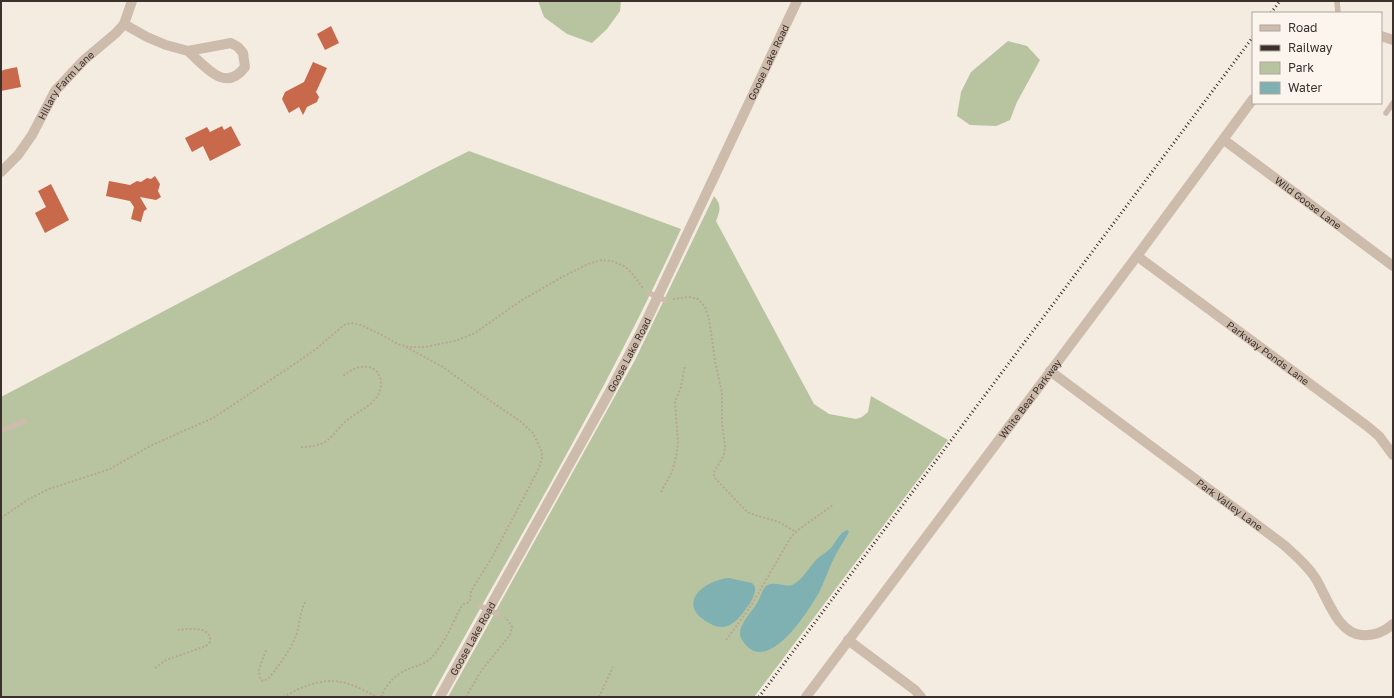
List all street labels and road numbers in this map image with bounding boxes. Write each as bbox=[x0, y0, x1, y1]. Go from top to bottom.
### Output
street label: Goose Lake Road bbox=[745, 22, 791, 102]
street label: Hillary Farm Lane bbox=[35, 48, 96, 122]
street label: Wild Goose Lane bbox=[1272, 174, 1344, 232]
street label: Goose Lake Road bbox=[605, 315, 653, 394]
street label: Parkway Ponds Lane bbox=[1225, 319, 1312, 387]
street label: White Bear Parkway bbox=[996, 356, 1064, 441]
street label: Park Valley Lane bbox=[1194, 476, 1265, 533]
street label: Goose Lake Road bbox=[447, 599, 498, 677]

